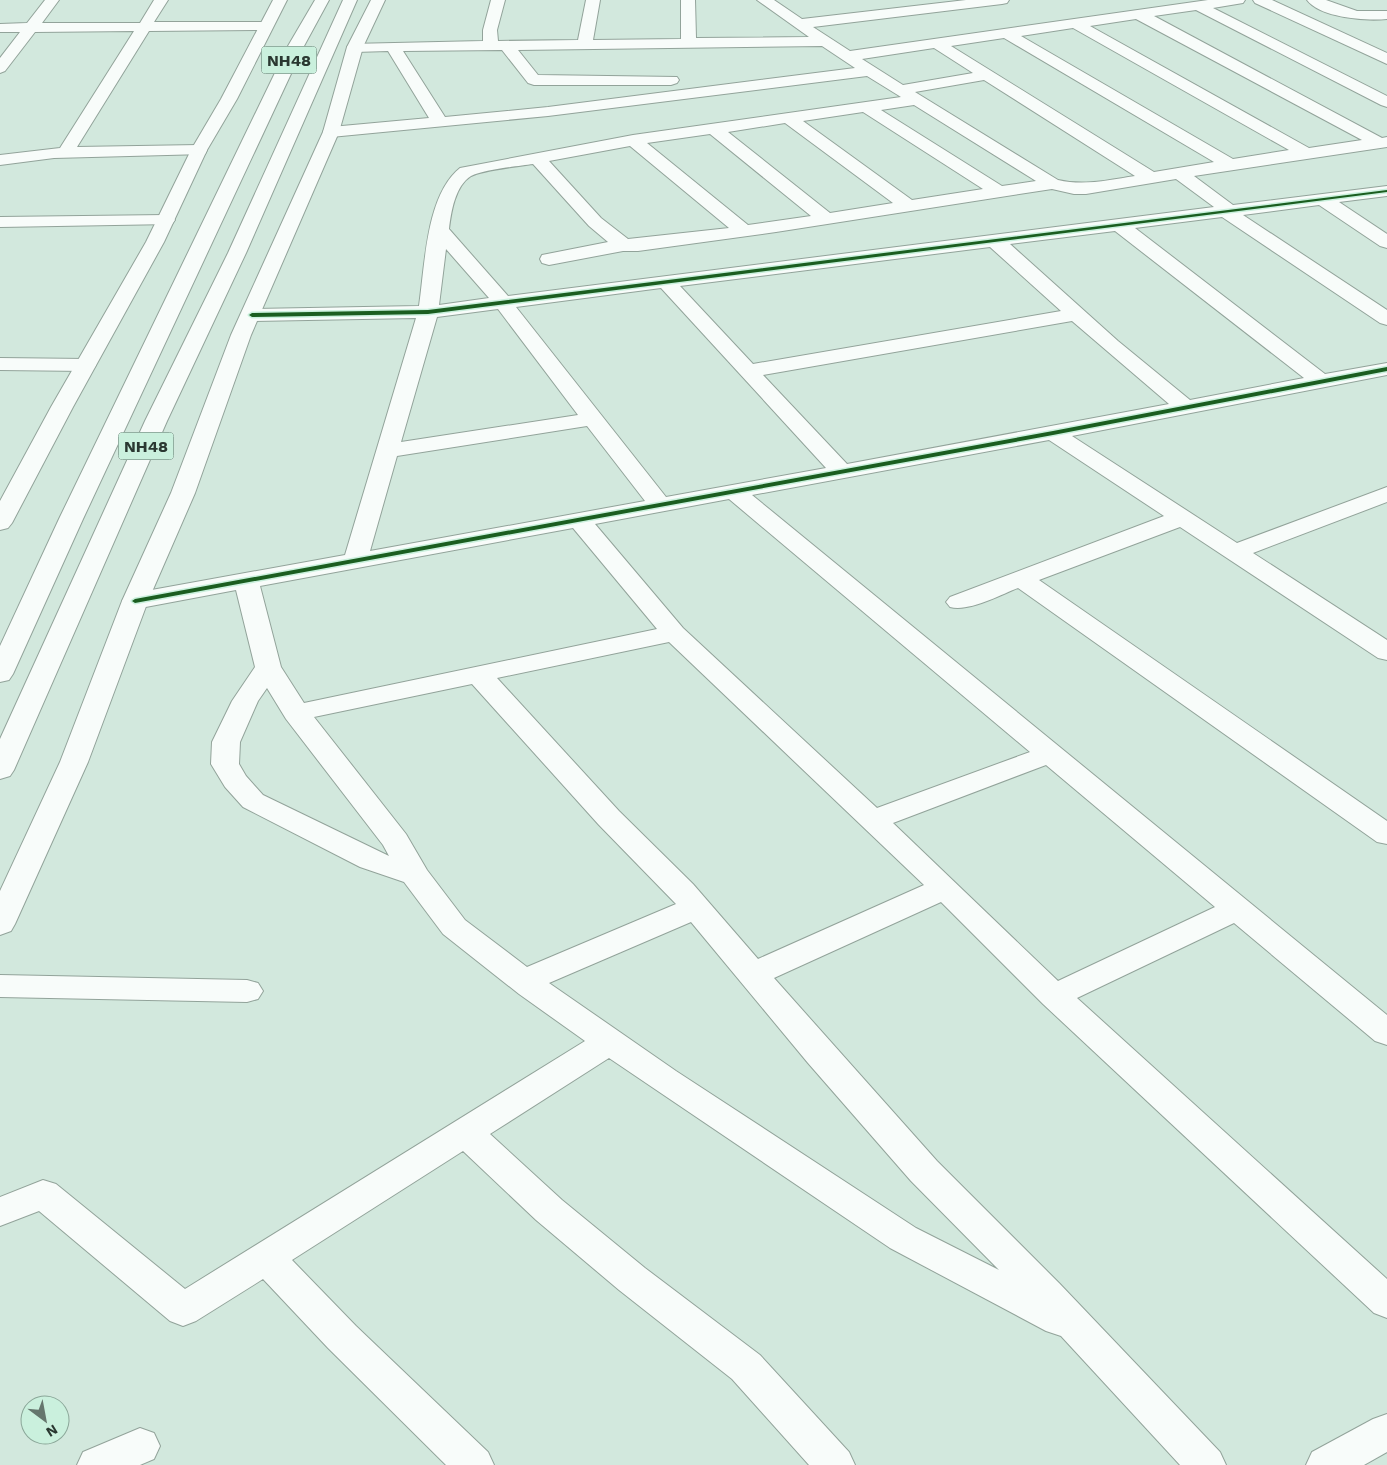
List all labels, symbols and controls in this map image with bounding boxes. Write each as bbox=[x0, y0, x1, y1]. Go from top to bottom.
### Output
road number: NH48 bbox=[262, 46, 316, 74]
road number: NH48 bbox=[118, 432, 174, 460]
north arrow bbox=[20, 1395, 70, 1445]
text: N bbox=[43, 1421, 61, 1441]

